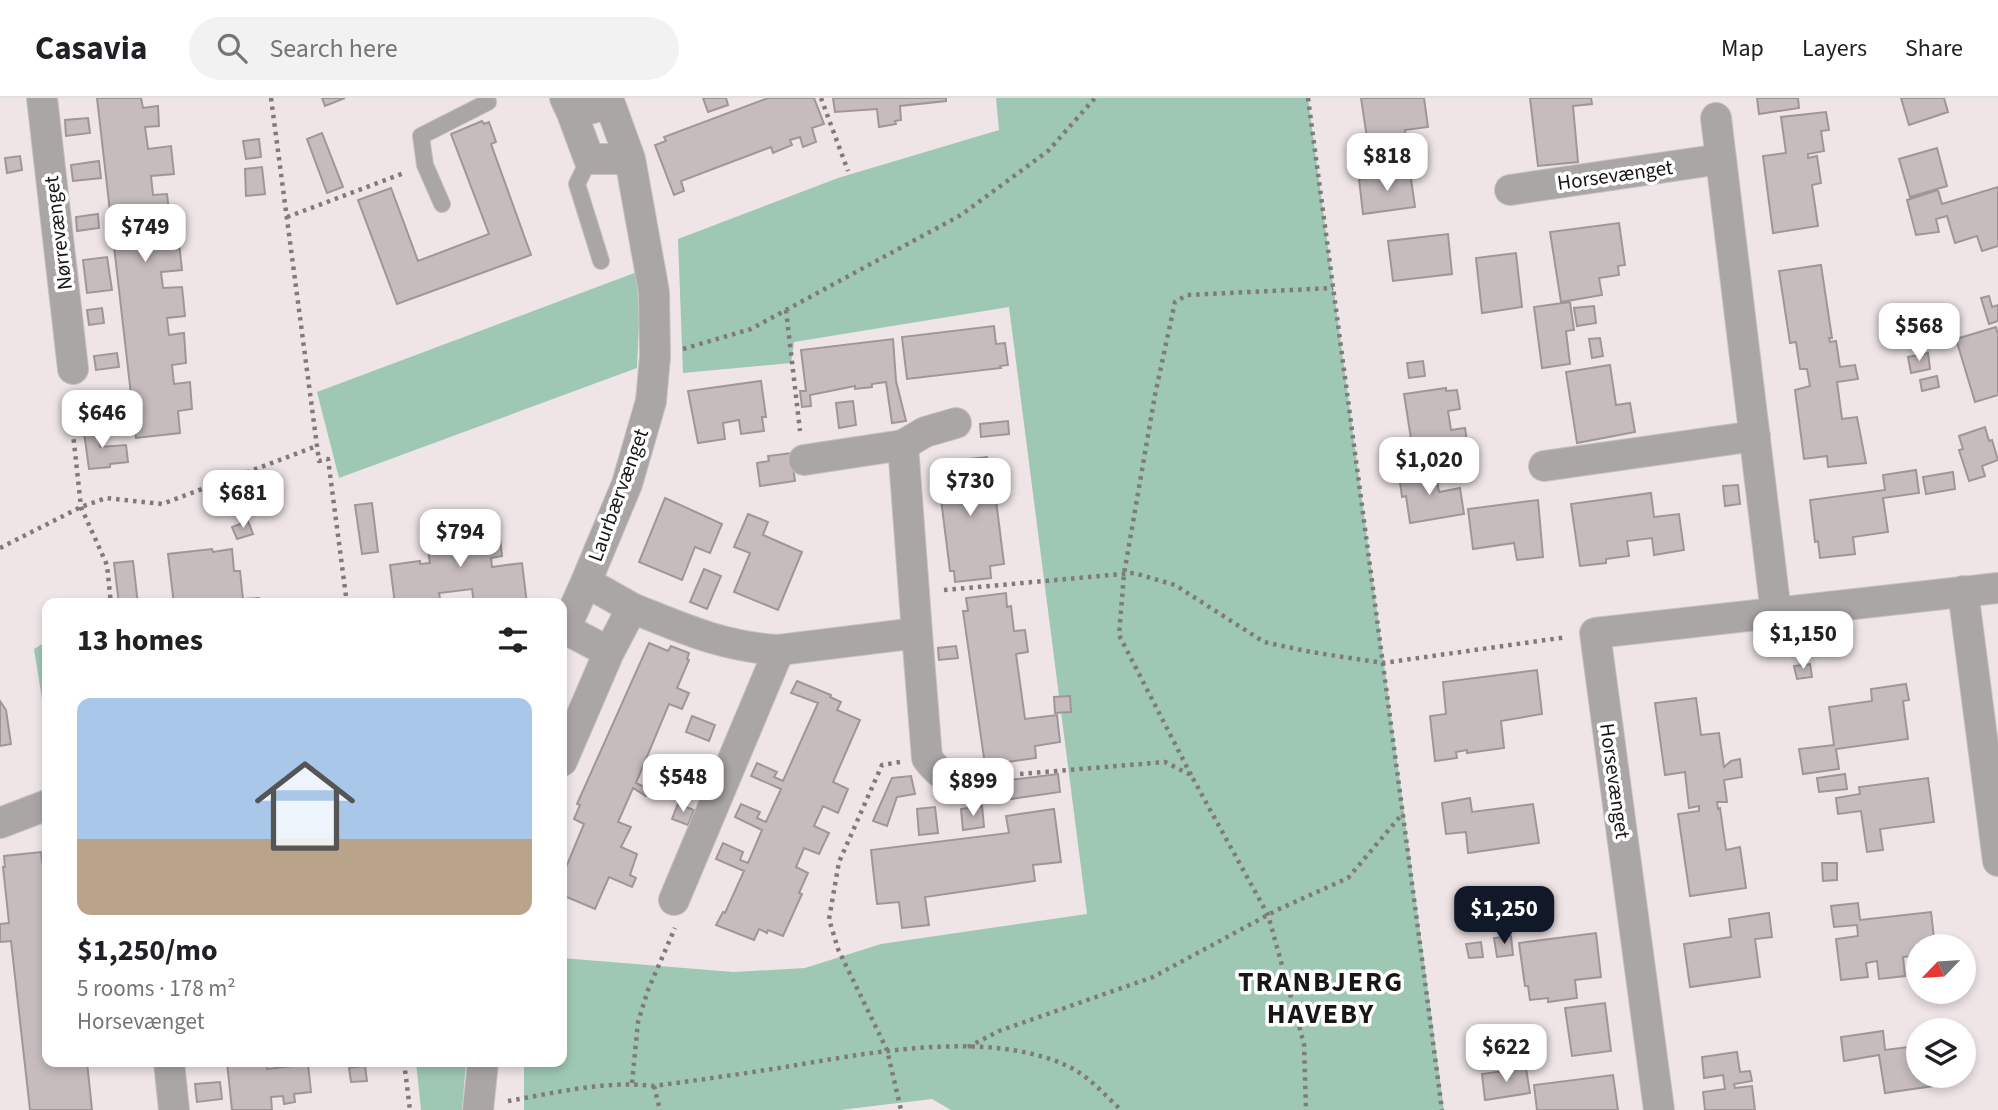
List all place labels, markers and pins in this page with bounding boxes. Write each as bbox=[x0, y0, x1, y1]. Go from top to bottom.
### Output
pin: $818 bbox=[1346, 134, 1428, 193]
pin: $749 bbox=[104, 204, 186, 264]
pin: $568 bbox=[1878, 303, 1960, 363]
pin: $646 bbox=[61, 390, 143, 450]
pin: $1,020 bbox=[1372, 438, 1486, 497]
pin: $730 bbox=[929, 458, 1011, 518]
pin: $681 bbox=[202, 470, 284, 530]
pin: $794 bbox=[419, 510, 501, 569]
pin: $1,150 bbox=[1746, 612, 1860, 671]
pin: $548 bbox=[642, 754, 724, 814]
pin: $899 bbox=[932, 758, 1014, 818]
pin: $1,250 bbox=[1447, 886, 1561, 946]
pin: $622 bbox=[1465, 1024, 1547, 1084]

